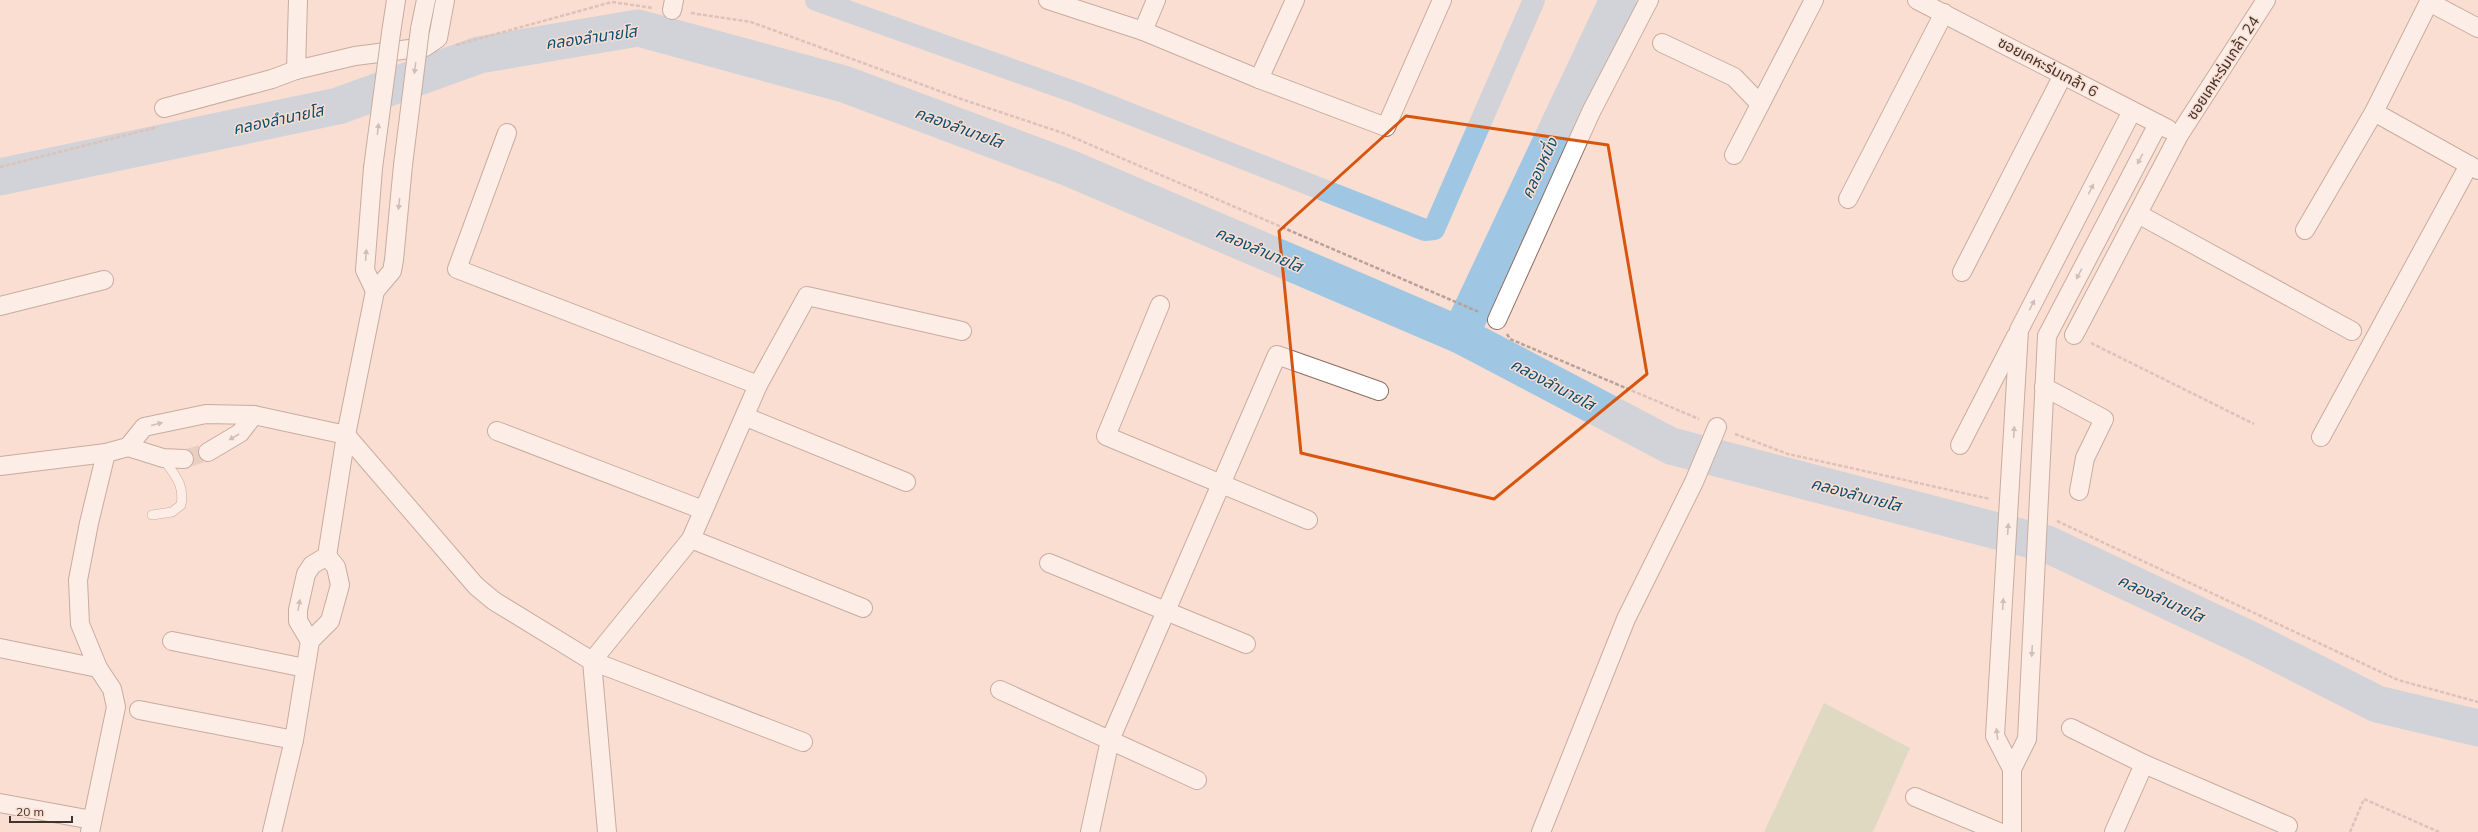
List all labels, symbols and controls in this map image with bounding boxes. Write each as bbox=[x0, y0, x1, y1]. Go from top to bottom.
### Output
street label: ซอยเคหะร่มเกล้า 24 bbox=[2182, 12, 2263, 123]
water label: คลองลำนายโส bbox=[544, 20, 640, 53]
street label: ซอยเคหะร่มเกล้า 6 bbox=[1995, 32, 2102, 101]
one-way arrow bbox=[412, 62, 419, 74]
water label: คลองลำนายโส bbox=[231, 99, 327, 138]
water label: คลองลำนายโส bbox=[912, 102, 1007, 153]
one-way arrow bbox=[375, 123, 381, 135]
water label: คลองหนึ่ง bbox=[1515, 133, 1562, 201]
one-way arrow bbox=[2136, 153, 2143, 165]
one-way arrow bbox=[2088, 184, 2095, 195]
one-way arrow bbox=[396, 198, 403, 210]
water label: คลองลำนายโส bbox=[1213, 222, 1307, 277]
one-way arrow bbox=[363, 248, 369, 261]
one-way arrow bbox=[2076, 268, 2083, 280]
one-way arrow bbox=[2029, 299, 2035, 311]
water label: คลองลำนายโส bbox=[1508, 354, 1600, 415]
one-way arrow bbox=[151, 420, 163, 426]
one-way arrow bbox=[2011, 425, 2017, 438]
one-way arrow bbox=[228, 433, 240, 440]
water label: คลองลำนายโส bbox=[1809, 472, 1905, 516]
one-way arrow bbox=[2005, 523, 2012, 535]
water label: คลองลำนายโส bbox=[2115, 569, 2209, 627]
one-way arrow bbox=[2000, 598, 2007, 610]
one-way arrow bbox=[297, 599, 303, 611]
one-way arrow bbox=[2029, 645, 2035, 658]
one-way arrow bbox=[1993, 728, 2000, 740]
scale bar bbox=[10, 798, 72, 824]
text: 20 m bbox=[16, 804, 44, 819]

